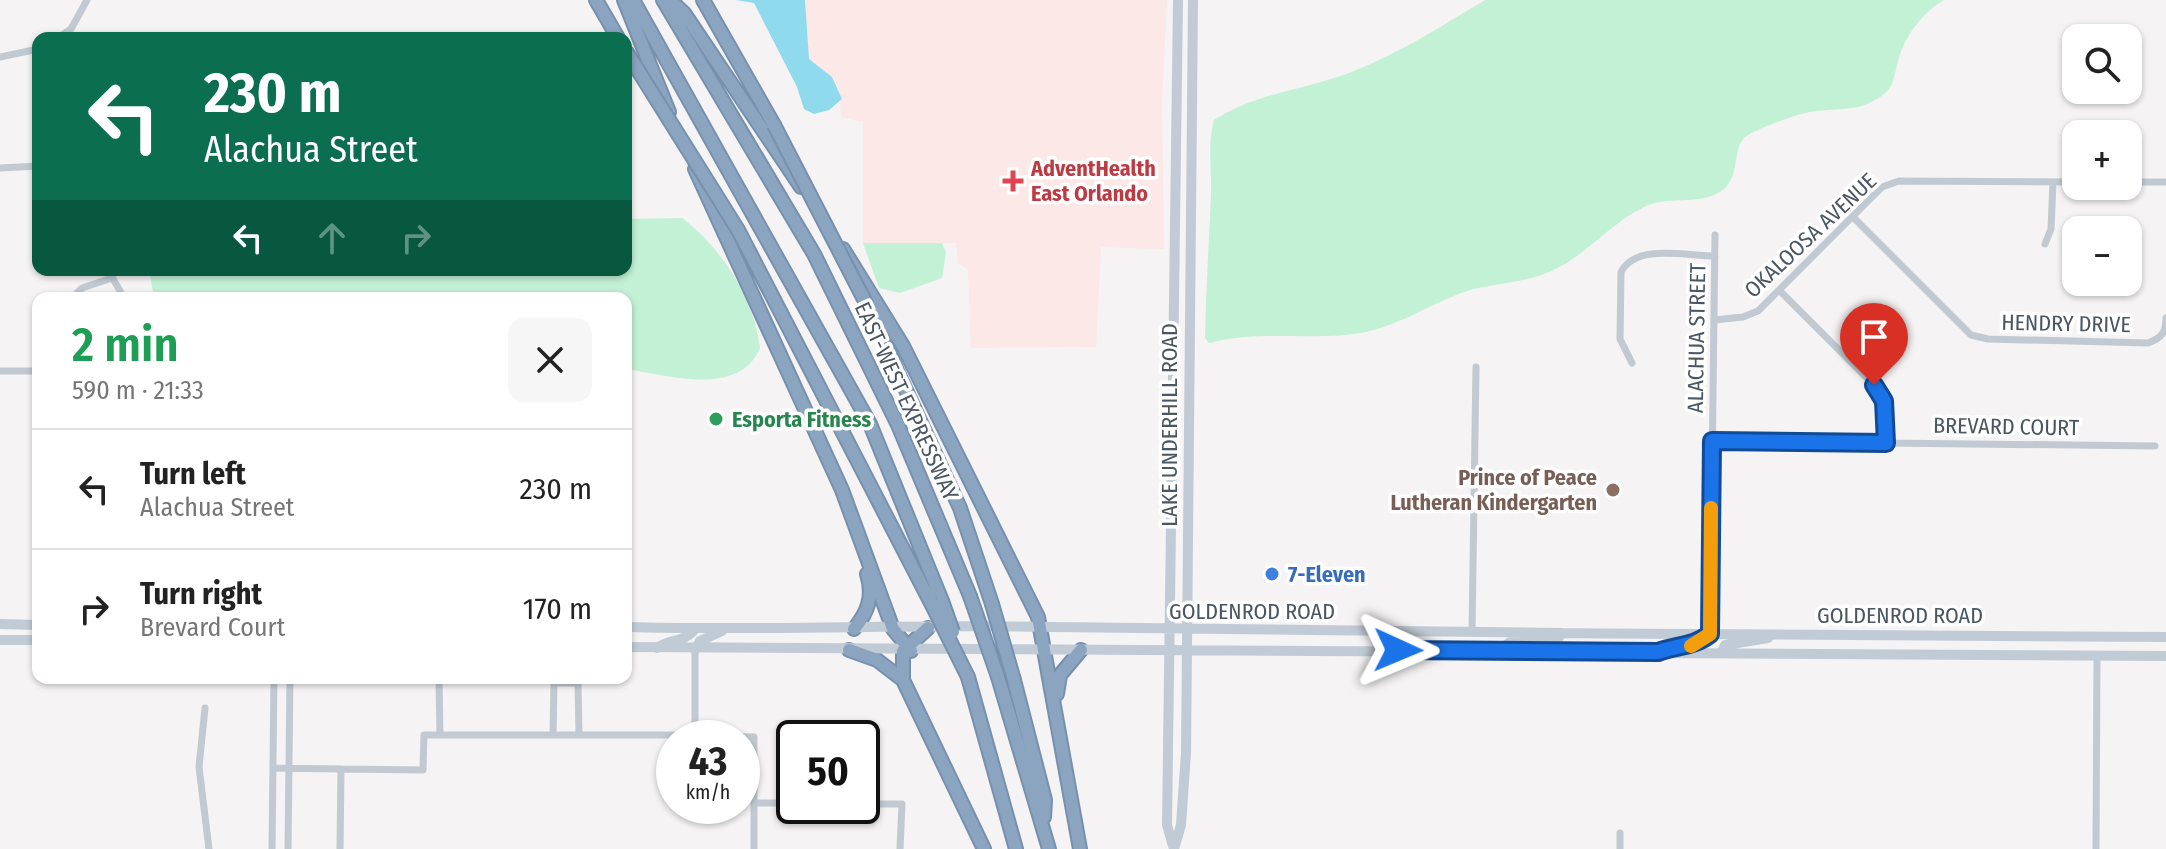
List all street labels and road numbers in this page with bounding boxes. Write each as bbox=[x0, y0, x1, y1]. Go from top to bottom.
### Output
street label: OKALOOSA AVENUE bbox=[1739, 167, 1882, 303]
street label: ALACHUA STREET bbox=[1682, 262, 1711, 413]
street label: EAST-WEST EXPRESSWAY bbox=[849, 298, 964, 505]
street label: HENDRY DRIVE bbox=[2001, 309, 2131, 338]
street label: LAKE UNDERHILL ROAD bbox=[1156, 323, 1183, 527]
street label: BREVARD COURT bbox=[1933, 412, 2080, 441]
street label: GOLDENROD ROAD bbox=[1169, 598, 1335, 625]
street label: GOLDENROD ROAD bbox=[1817, 602, 1983, 629]

